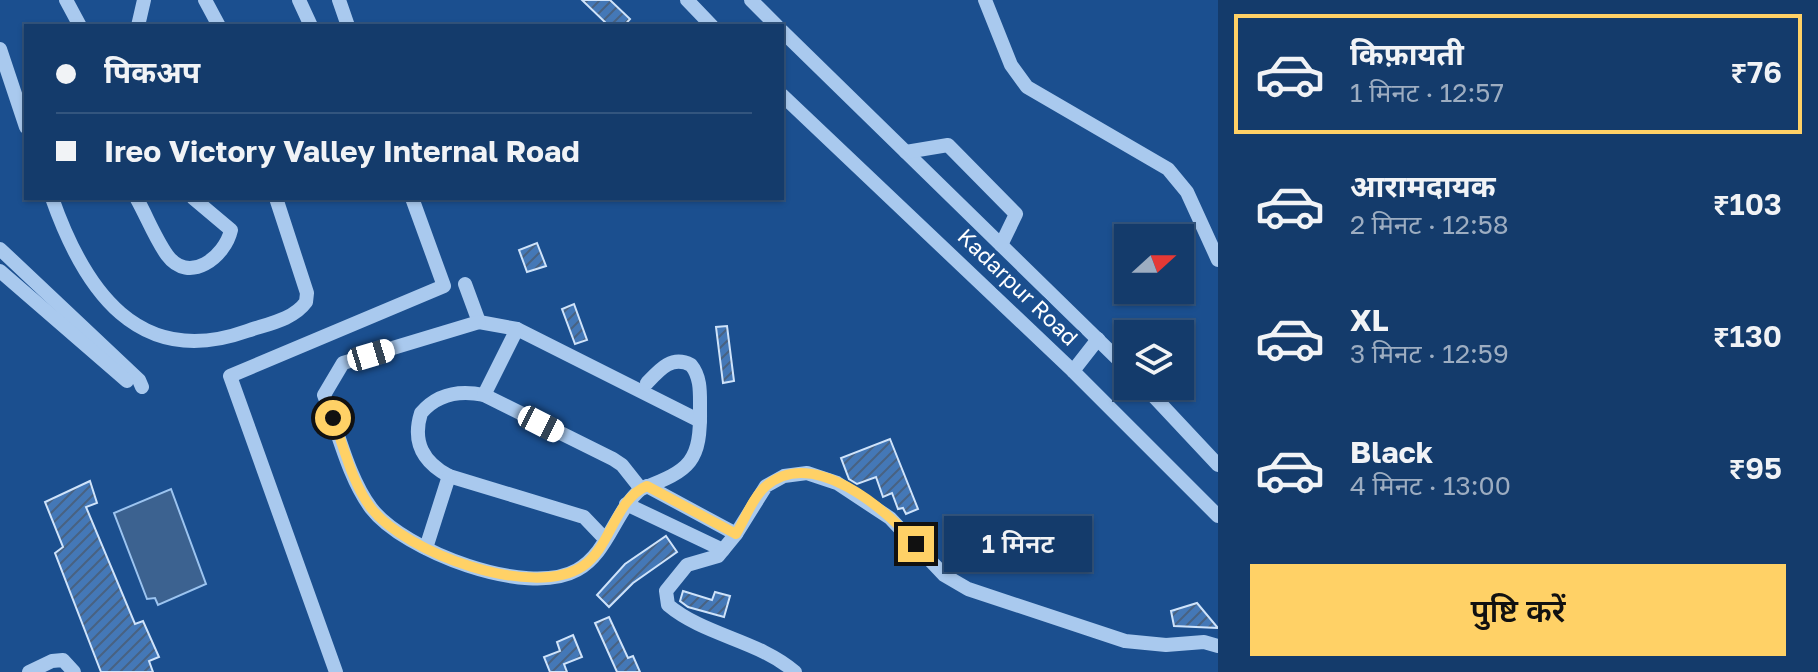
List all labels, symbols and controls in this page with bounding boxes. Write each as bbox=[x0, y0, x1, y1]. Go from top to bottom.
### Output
text: किफ़ायती bbox=[1350, 36, 1464, 72]
icon: car bbox=[1254, 38, 1326, 110]
text: पिकअप bbox=[104, 54, 200, 90]
text: ₹76 bbox=[1730, 54, 1782, 90]
text: 1 मिनट · 12:57 bbox=[1350, 77, 1504, 108]
text: Ireo Victory Valley Internal Road bbox=[104, 133, 580, 169]
text: आरामदायक bbox=[1350, 168, 1496, 204]
icon: car bbox=[1254, 170, 1326, 242]
text: ₹103 bbox=[1713, 186, 1782, 222]
text: 2 मिनट · 12:58 bbox=[1350, 209, 1509, 240]
street label: Kadarpur Road bbox=[953, 222, 1084, 351]
north arrow bbox=[1114, 224, 1194, 304]
map controls bbox=[1114, 224, 1194, 400]
icon: car bbox=[1254, 302, 1326, 374]
text: XL bbox=[1350, 302, 1389, 338]
text: ₹130 bbox=[1713, 318, 1782, 354]
button: layers bbox=[1114, 320, 1194, 400]
car bbox=[345, 337, 397, 373]
text: 3 मिनट · 12:59 bbox=[1350, 338, 1509, 369]
route start bbox=[315, 400, 351, 436]
car bbox=[514, 402, 568, 446]
icon: car bbox=[1254, 434, 1326, 506]
text: Black bbox=[1350, 434, 1433, 470]
text: ₹95 bbox=[1728, 450, 1782, 486]
text: 4 मिनट · 13:00 bbox=[1350, 470, 1511, 501]
callout: 1 मिनट bbox=[944, 516, 1092, 572]
route end bbox=[898, 526, 934, 562]
text: 1 मिनट bbox=[982, 528, 1054, 559]
button: पुष्टि करें bbox=[1250, 564, 1786, 656]

